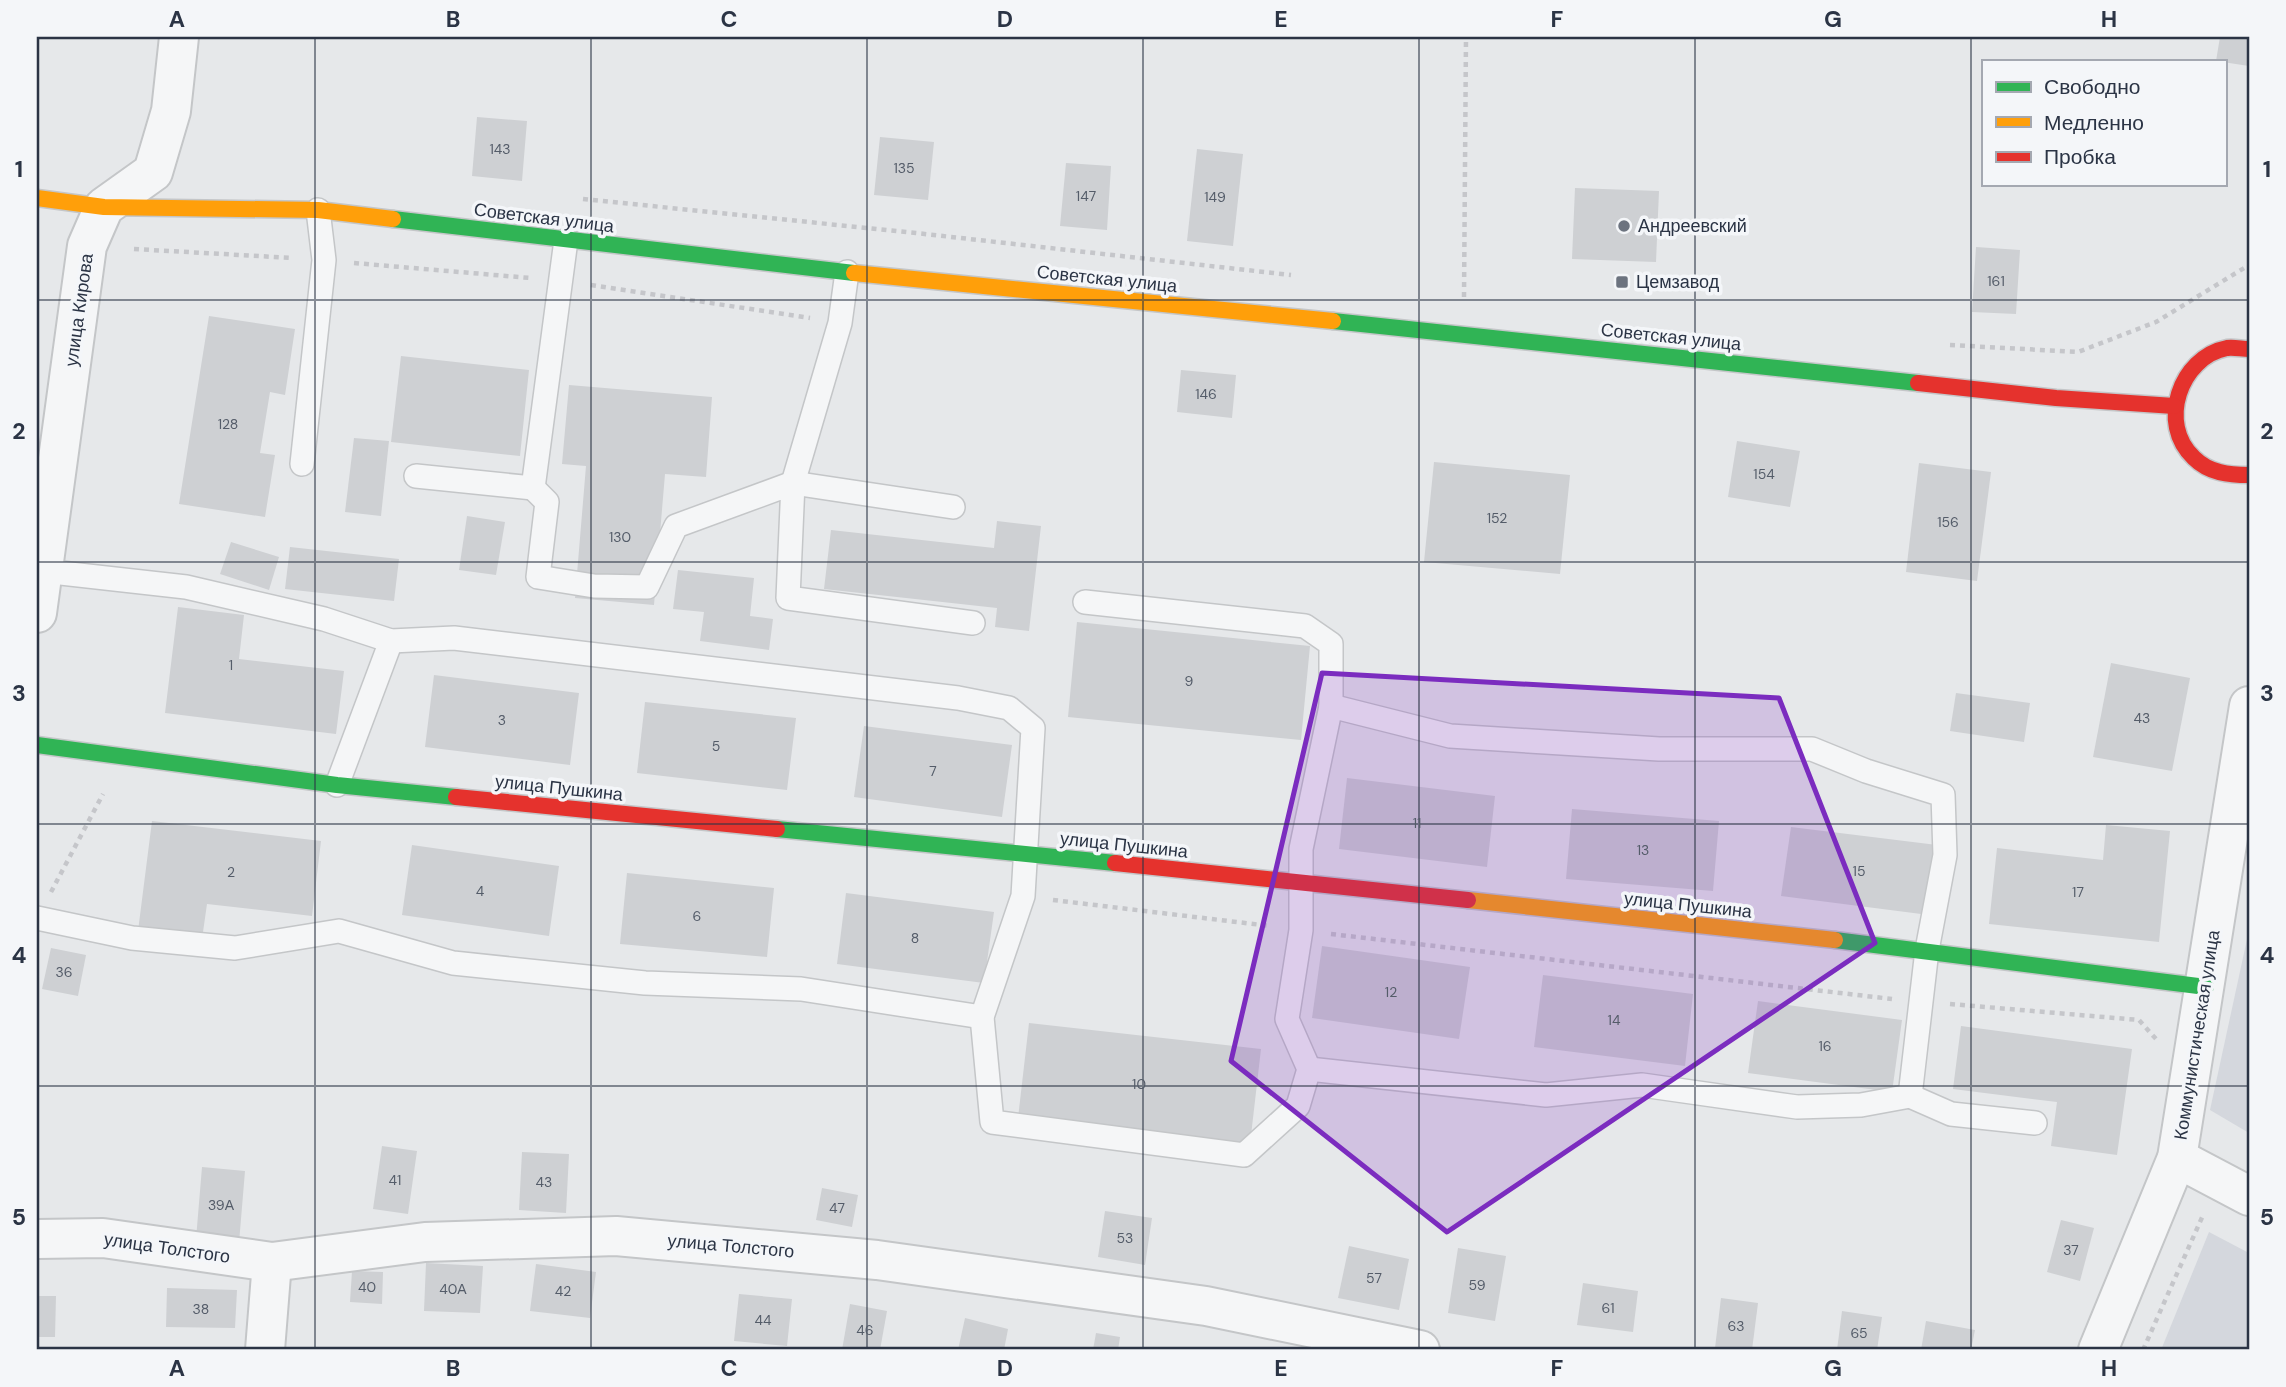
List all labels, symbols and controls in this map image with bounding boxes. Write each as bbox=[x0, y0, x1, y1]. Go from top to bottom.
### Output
text: A bbox=[169, 4, 185, 34]
text: B bbox=[446, 4, 460, 34]
text: C bbox=[721, 4, 737, 34]
text: D bbox=[997, 4, 1013, 34]
text: E bbox=[1274, 4, 1288, 34]
text: F bbox=[1551, 4, 1564, 34]
text: G bbox=[1824, 4, 1842, 34]
text: H bbox=[2101, 4, 2117, 34]
legend bbox=[1982, 60, 2226, 186]
text: Свободно bbox=[2044, 73, 2141, 101]
text: Медленно bbox=[2044, 109, 2144, 137]
house number: 143 bbox=[489, 140, 511, 158]
text: Пробка bbox=[2044, 143, 2116, 171]
text: 1 bbox=[15, 154, 23, 184]
text: 1 bbox=[2263, 154, 2271, 184]
house number: 135 bbox=[893, 159, 915, 177]
house number: 147 bbox=[1076, 187, 1096, 205]
house number: 149 bbox=[1204, 188, 1226, 206]
street label: Советская улица bbox=[473, 197, 616, 239]
place label: Андреевский bbox=[1638, 214, 1747, 238]
marker: Андреевский bbox=[1616, 218, 1632, 234]
street label: улица Кирова bbox=[59, 251, 99, 368]
street label: Советская улица bbox=[1036, 260, 1179, 298]
place label: Цемзавод bbox=[1636, 270, 1720, 294]
house number: 161 bbox=[1987, 272, 2005, 290]
marker: Цемзавод bbox=[1614, 274, 1630, 290]
street label: Советская улица bbox=[1600, 318, 1743, 356]
house number: 146 bbox=[1195, 385, 1217, 403]
house number: 128 bbox=[218, 415, 238, 433]
text: 2 bbox=[12, 416, 26, 446]
text: 2 bbox=[2260, 416, 2274, 446]
house number: 154 bbox=[1753, 465, 1775, 483]
house number: 152 bbox=[1487, 509, 1507, 527]
house number: 156 bbox=[1937, 513, 1959, 531]
house number: 130 bbox=[609, 528, 631, 546]
house number: 1 bbox=[229, 656, 233, 674]
house number: 9 bbox=[1185, 672, 1194, 690]
text: 3 bbox=[12, 678, 26, 708]
text: 3 bbox=[2260, 678, 2274, 708]
house number: 43 bbox=[2134, 709, 2150, 727]
house number: 3 bbox=[498, 711, 506, 729]
house number: 5 bbox=[712, 737, 720, 755]
house number: 7 bbox=[929, 762, 937, 780]
street label: улица Пушкина bbox=[494, 769, 625, 807]
house number: 11 bbox=[1413, 814, 1421, 832]
street label: улица Пушкина bbox=[1059, 826, 1190, 864]
house number: 13 bbox=[1637, 841, 1649, 859]
house number: 15 bbox=[1853, 862, 1865, 880]
house number: 2 bbox=[227, 863, 235, 881]
house number: 4 bbox=[476, 882, 485, 900]
house number: 17 bbox=[2072, 883, 2084, 901]
street label: улица Пушкина bbox=[1623, 886, 1754, 924]
house number: 6 bbox=[693, 907, 701, 925]
street label: Коммунистическая улица bbox=[2169, 927, 2226, 1142]
house number: 8 bbox=[911, 929, 919, 947]
text: 4 bbox=[12, 940, 27, 970]
text: 4 bbox=[2260, 940, 2275, 970]
house number: 36 bbox=[55, 963, 73, 981]
house number: 12 bbox=[1385, 983, 1397, 1001]
house number: 14 bbox=[1608, 1011, 1621, 1029]
house number: 16 bbox=[1818, 1037, 1832, 1055]
house number: 10 bbox=[1132, 1075, 1146, 1093]
house number: 41 bbox=[389, 1171, 401, 1189]
house number: 43 bbox=[536, 1173, 552, 1191]
house number: 39А bbox=[208, 1196, 235, 1214]
house number: 47 bbox=[829, 1199, 845, 1217]
text: 5 bbox=[12, 1202, 26, 1232]
text: 5 bbox=[2260, 1202, 2274, 1232]
street label: улица Толстого bbox=[102, 1227, 232, 1269]
street label: улица Толстого bbox=[667, 1229, 795, 1263]
house number: 53 bbox=[1117, 1229, 1133, 1247]
house number: 37 bbox=[2063, 1241, 2079, 1259]
house number: 57 bbox=[1366, 1269, 1382, 1287]
house number: 59 bbox=[1469, 1276, 1486, 1294]
house number: 40 bbox=[358, 1278, 376, 1296]
house number: 40А bbox=[439, 1280, 467, 1298]
house number: 42 bbox=[555, 1282, 571, 1300]
house number: 61 bbox=[1601, 1299, 1615, 1317]
house number: 38 bbox=[193, 1300, 209, 1318]
house number: 44 bbox=[755, 1311, 772, 1329]
house number: 63 bbox=[1727, 1317, 1745, 1335]
house number: 46 bbox=[856, 1321, 874, 1339]
house number: 65 bbox=[1850, 1324, 1868, 1342]
text: A bbox=[169, 1353, 185, 1383]
text: B bbox=[446, 1353, 460, 1383]
text: C bbox=[721, 1353, 737, 1383]
text: D bbox=[997, 1353, 1013, 1383]
text: E bbox=[1274, 1353, 1288, 1383]
text: F bbox=[1551, 1353, 1564, 1383]
text: G bbox=[1824, 1353, 1842, 1383]
text: H bbox=[2101, 1353, 2117, 1383]

